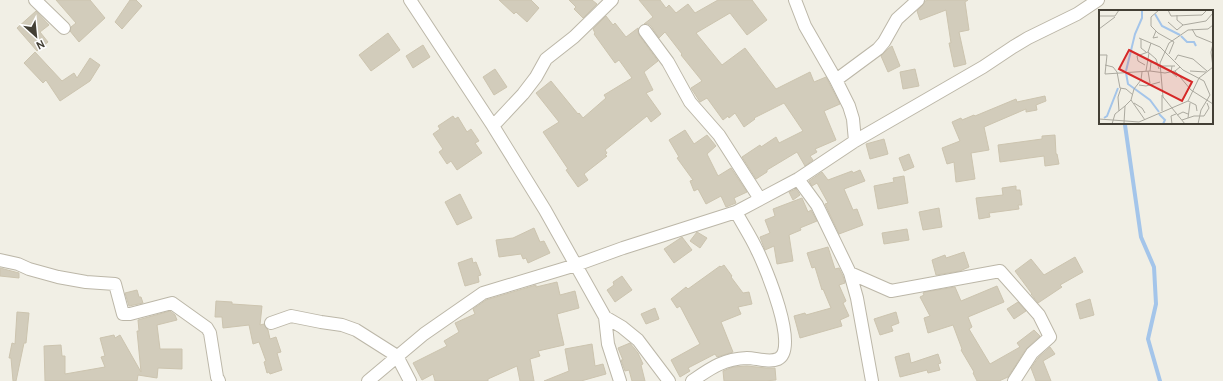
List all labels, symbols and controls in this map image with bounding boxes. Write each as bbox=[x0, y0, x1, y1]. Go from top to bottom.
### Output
inset map bbox=[1099, 10, 1213, 124]
north arrow bbox=[16, 16, 56, 56]
text: N bbox=[33, 36, 47, 52]

